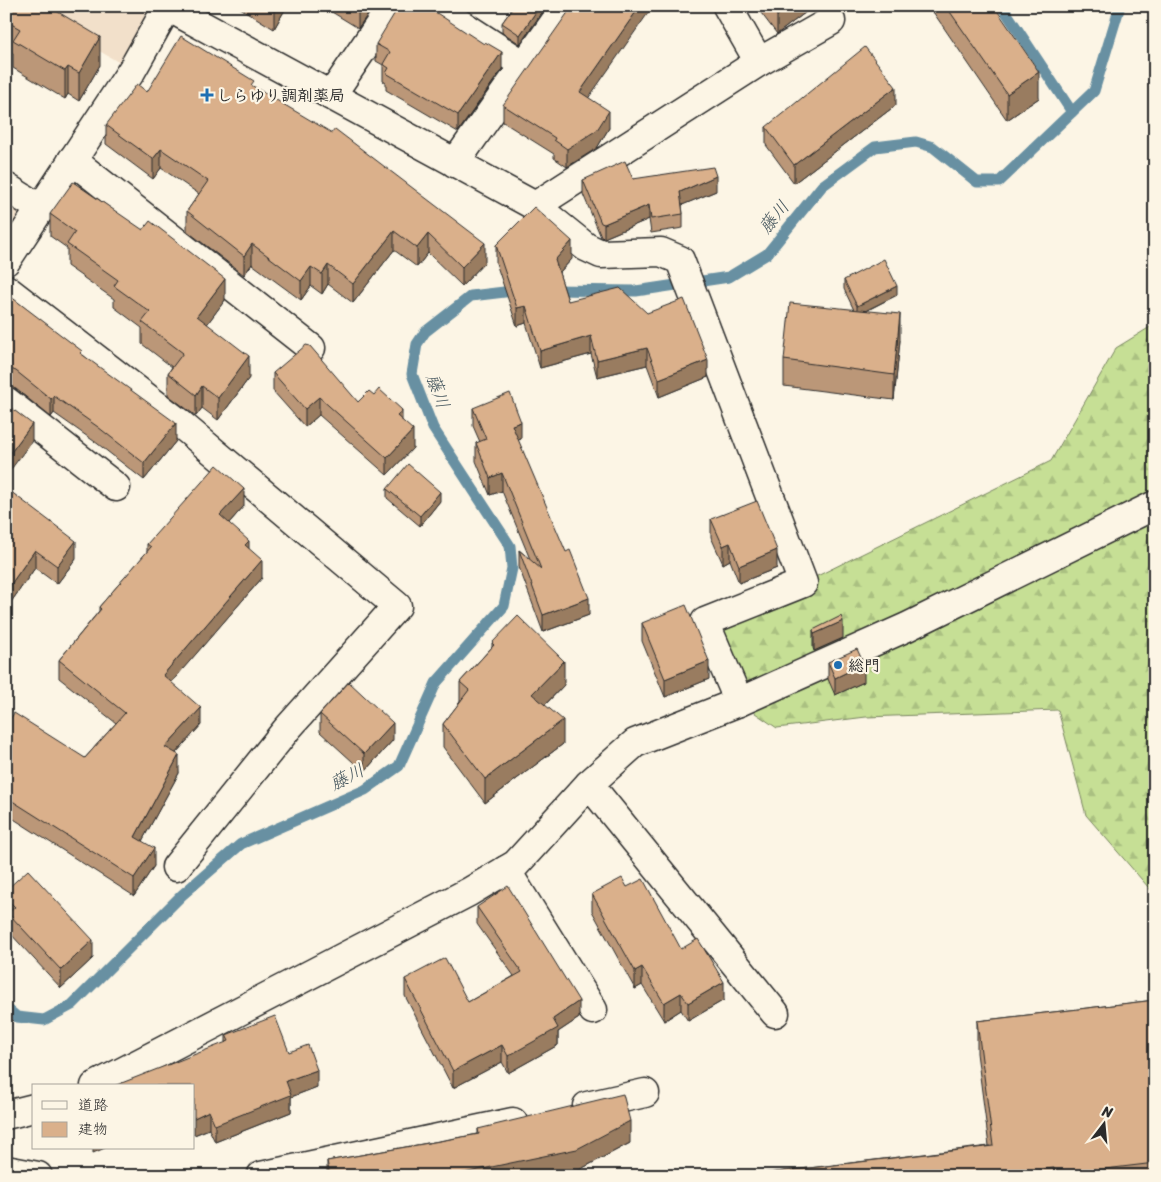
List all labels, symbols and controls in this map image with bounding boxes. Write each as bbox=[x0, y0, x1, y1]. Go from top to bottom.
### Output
place label: しらゆり調剤薬局 bbox=[217, 81, 345, 110]
marker: しらゆり調剤薬局 bbox=[201, 89, 213, 101]
water label: 藤川 bbox=[750, 193, 798, 241]
water label: 藤川 bbox=[417, 369, 459, 413]
place label: 総門 bbox=[848, 651, 880, 680]
marker: 総門 bbox=[832, 659, 844, 671]
water label: 藤川 bbox=[324, 755, 370, 799]
legend bbox=[32, 1084, 195, 1150]
text: 道路 bbox=[78, 1092, 108, 1118]
text: N bbox=[1098, 1098, 1116, 1125]
north arrow bbox=[1078, 1100, 1128, 1150]
text: 建物 bbox=[78, 1116, 108, 1142]

